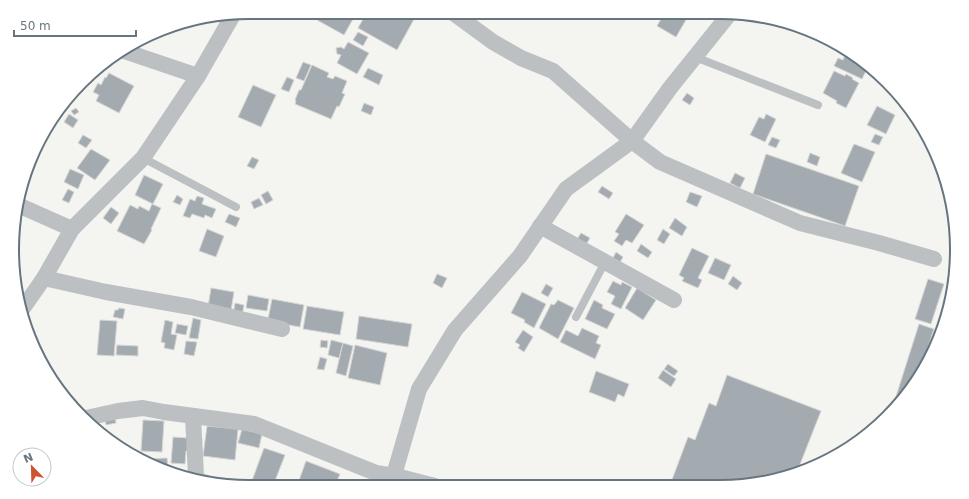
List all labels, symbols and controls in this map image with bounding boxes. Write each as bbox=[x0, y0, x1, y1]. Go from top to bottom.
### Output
scale bar bbox=[14, 12, 136, 38]
text: 50 m bbox=[20, 19, 51, 33]
north arrow bbox=[12, 447, 52, 487]
text: N bbox=[22, 450, 35, 466]

